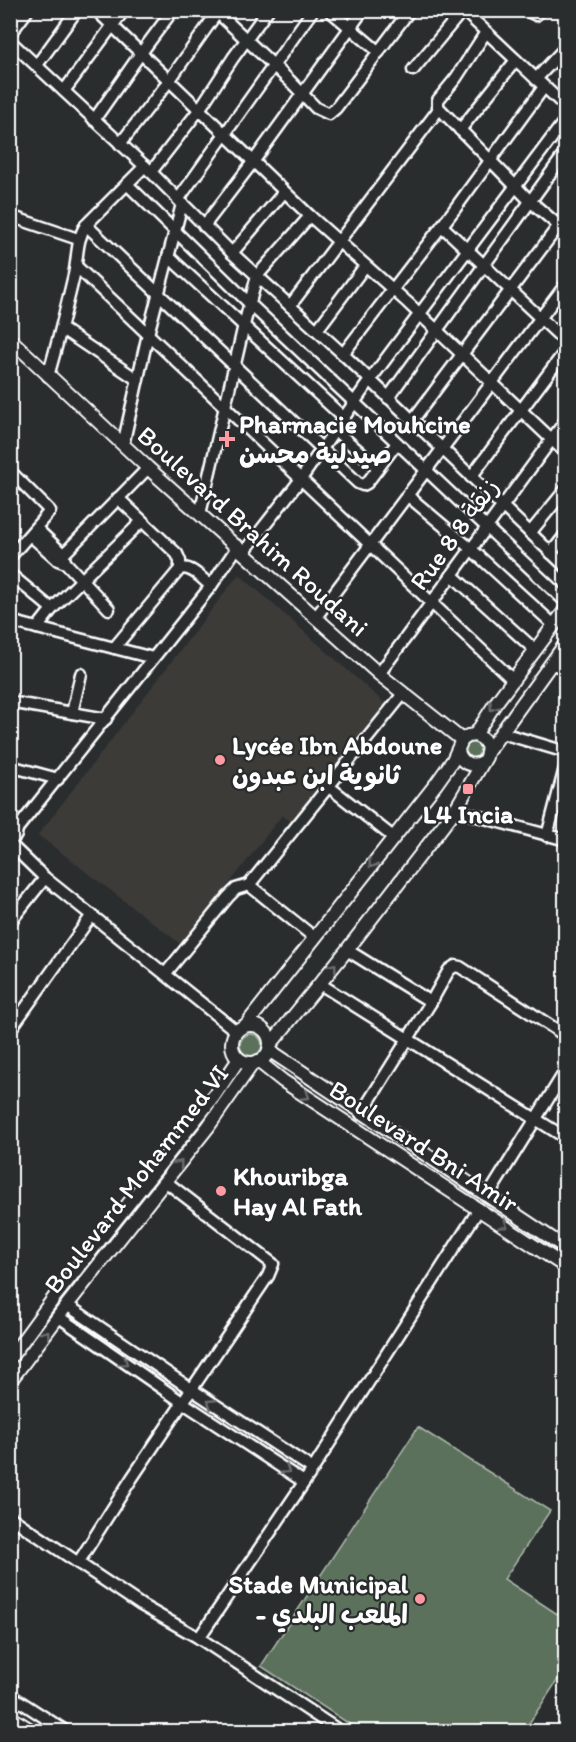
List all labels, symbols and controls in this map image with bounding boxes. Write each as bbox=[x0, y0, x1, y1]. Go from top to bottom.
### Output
place label: Pharmacie Mouhcine صيدلية محسن bbox=[239, 408, 471, 470]
street label: Boulevard Brahim Roudani bbox=[131, 419, 375, 643]
marker: Pharmacie Mouhcine صيدلية محسن bbox=[220, 432, 234, 446]
street label: Rue 8 8 زنقة bbox=[403, 472, 505, 596]
one-way arrow bbox=[489, 701, 500, 712]
place label: Lycée Ibn Abdoune ثانوية ابن عبدون bbox=[232, 729, 442, 792]
marker: Lycée Ibn Abdoune ثانوية ابن عبدون bbox=[213, 753, 227, 767]
marker: L4 Incia bbox=[461, 782, 475, 796]
place label: L4 Incia bbox=[423, 798, 513, 830]
one-way arrow bbox=[369, 857, 380, 868]
one-way arrow bbox=[326, 963, 337, 974]
street label: Boulevard Mohammed VI bbox=[37, 1058, 235, 1300]
street label: Boulevard Bni Amir bbox=[323, 1073, 525, 1219]
one-way arrow bbox=[299, 1088, 310, 1099]
one-way arrow bbox=[171, 1160, 182, 1171]
place label: Khouribga Hay Al Fath bbox=[233, 1160, 363, 1222]
marker: Khouribga Hay Al Fath bbox=[214, 1184, 228, 1198]
one-way arrow bbox=[497, 1218, 508, 1229]
one-way arrow bbox=[38, 1330, 49, 1341]
one-way arrow bbox=[117, 1355, 128, 1366]
one-way arrow bbox=[207, 1398, 217, 1410]
one-way arrow bbox=[279, 1463, 290, 1474]
place label: Stade Municipal - الملعب البلدي bbox=[229, 1568, 409, 1633]
marker: Stade Municipal - الملعب البلدي bbox=[413, 1592, 427, 1606]

